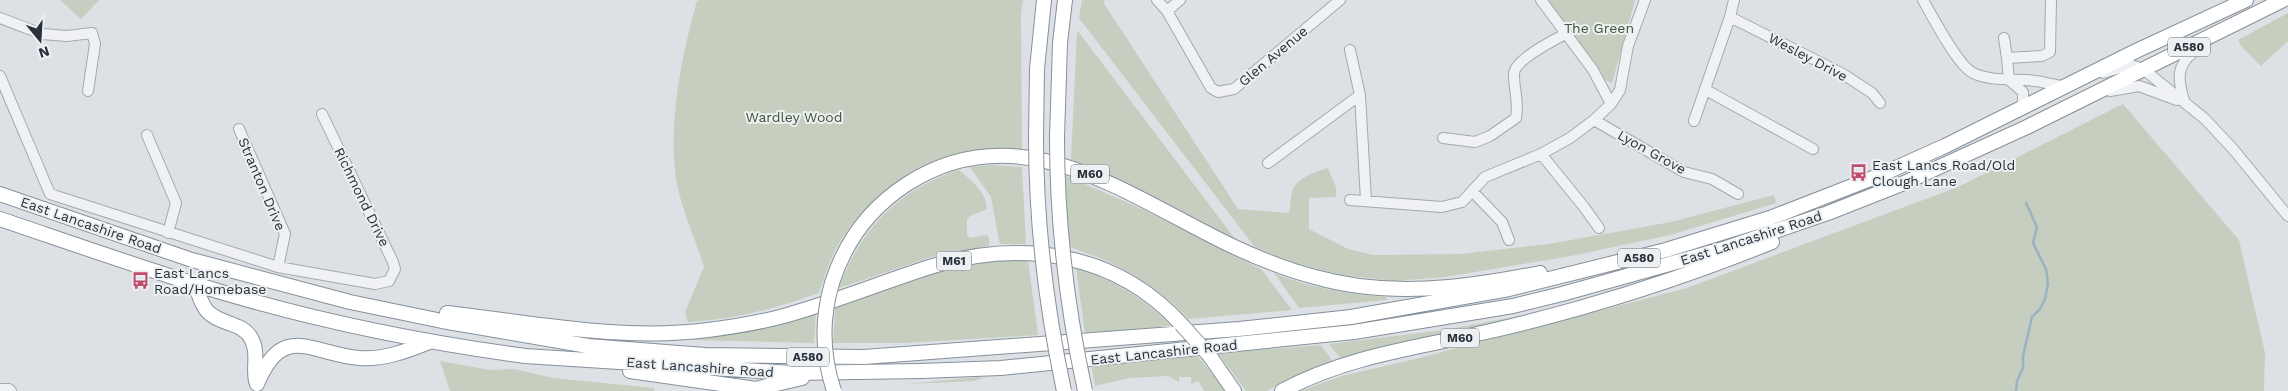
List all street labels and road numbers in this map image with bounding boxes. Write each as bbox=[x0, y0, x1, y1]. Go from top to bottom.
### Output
street label: Glen Avenue bbox=[1235, 23, 1311, 89]
street label: Wesley Drive bbox=[1766, 30, 1850, 84]
road number: A580 bbox=[2168, 38, 2210, 56]
street label: Lyon Grove bbox=[1615, 127, 1689, 177]
street label: Stranton Drive bbox=[235, 135, 289, 233]
street label: Richmond Drive bbox=[331, 145, 393, 249]
road number: M60 bbox=[1071, 164, 1109, 183]
street label: East Lancashire Road bbox=[18, 193, 164, 257]
street label: East Lancashire Road bbox=[1678, 208, 1824, 268]
road number: A580 bbox=[1618, 248, 1660, 268]
road number: M61 bbox=[936, 252, 972, 270]
road number: M60 bbox=[1441, 328, 1479, 348]
street label: East Lancashire Road bbox=[1090, 336, 1238, 368]
road number: A580 bbox=[787, 348, 829, 367]
street label: East Lancashire Road bbox=[626, 354, 774, 380]

